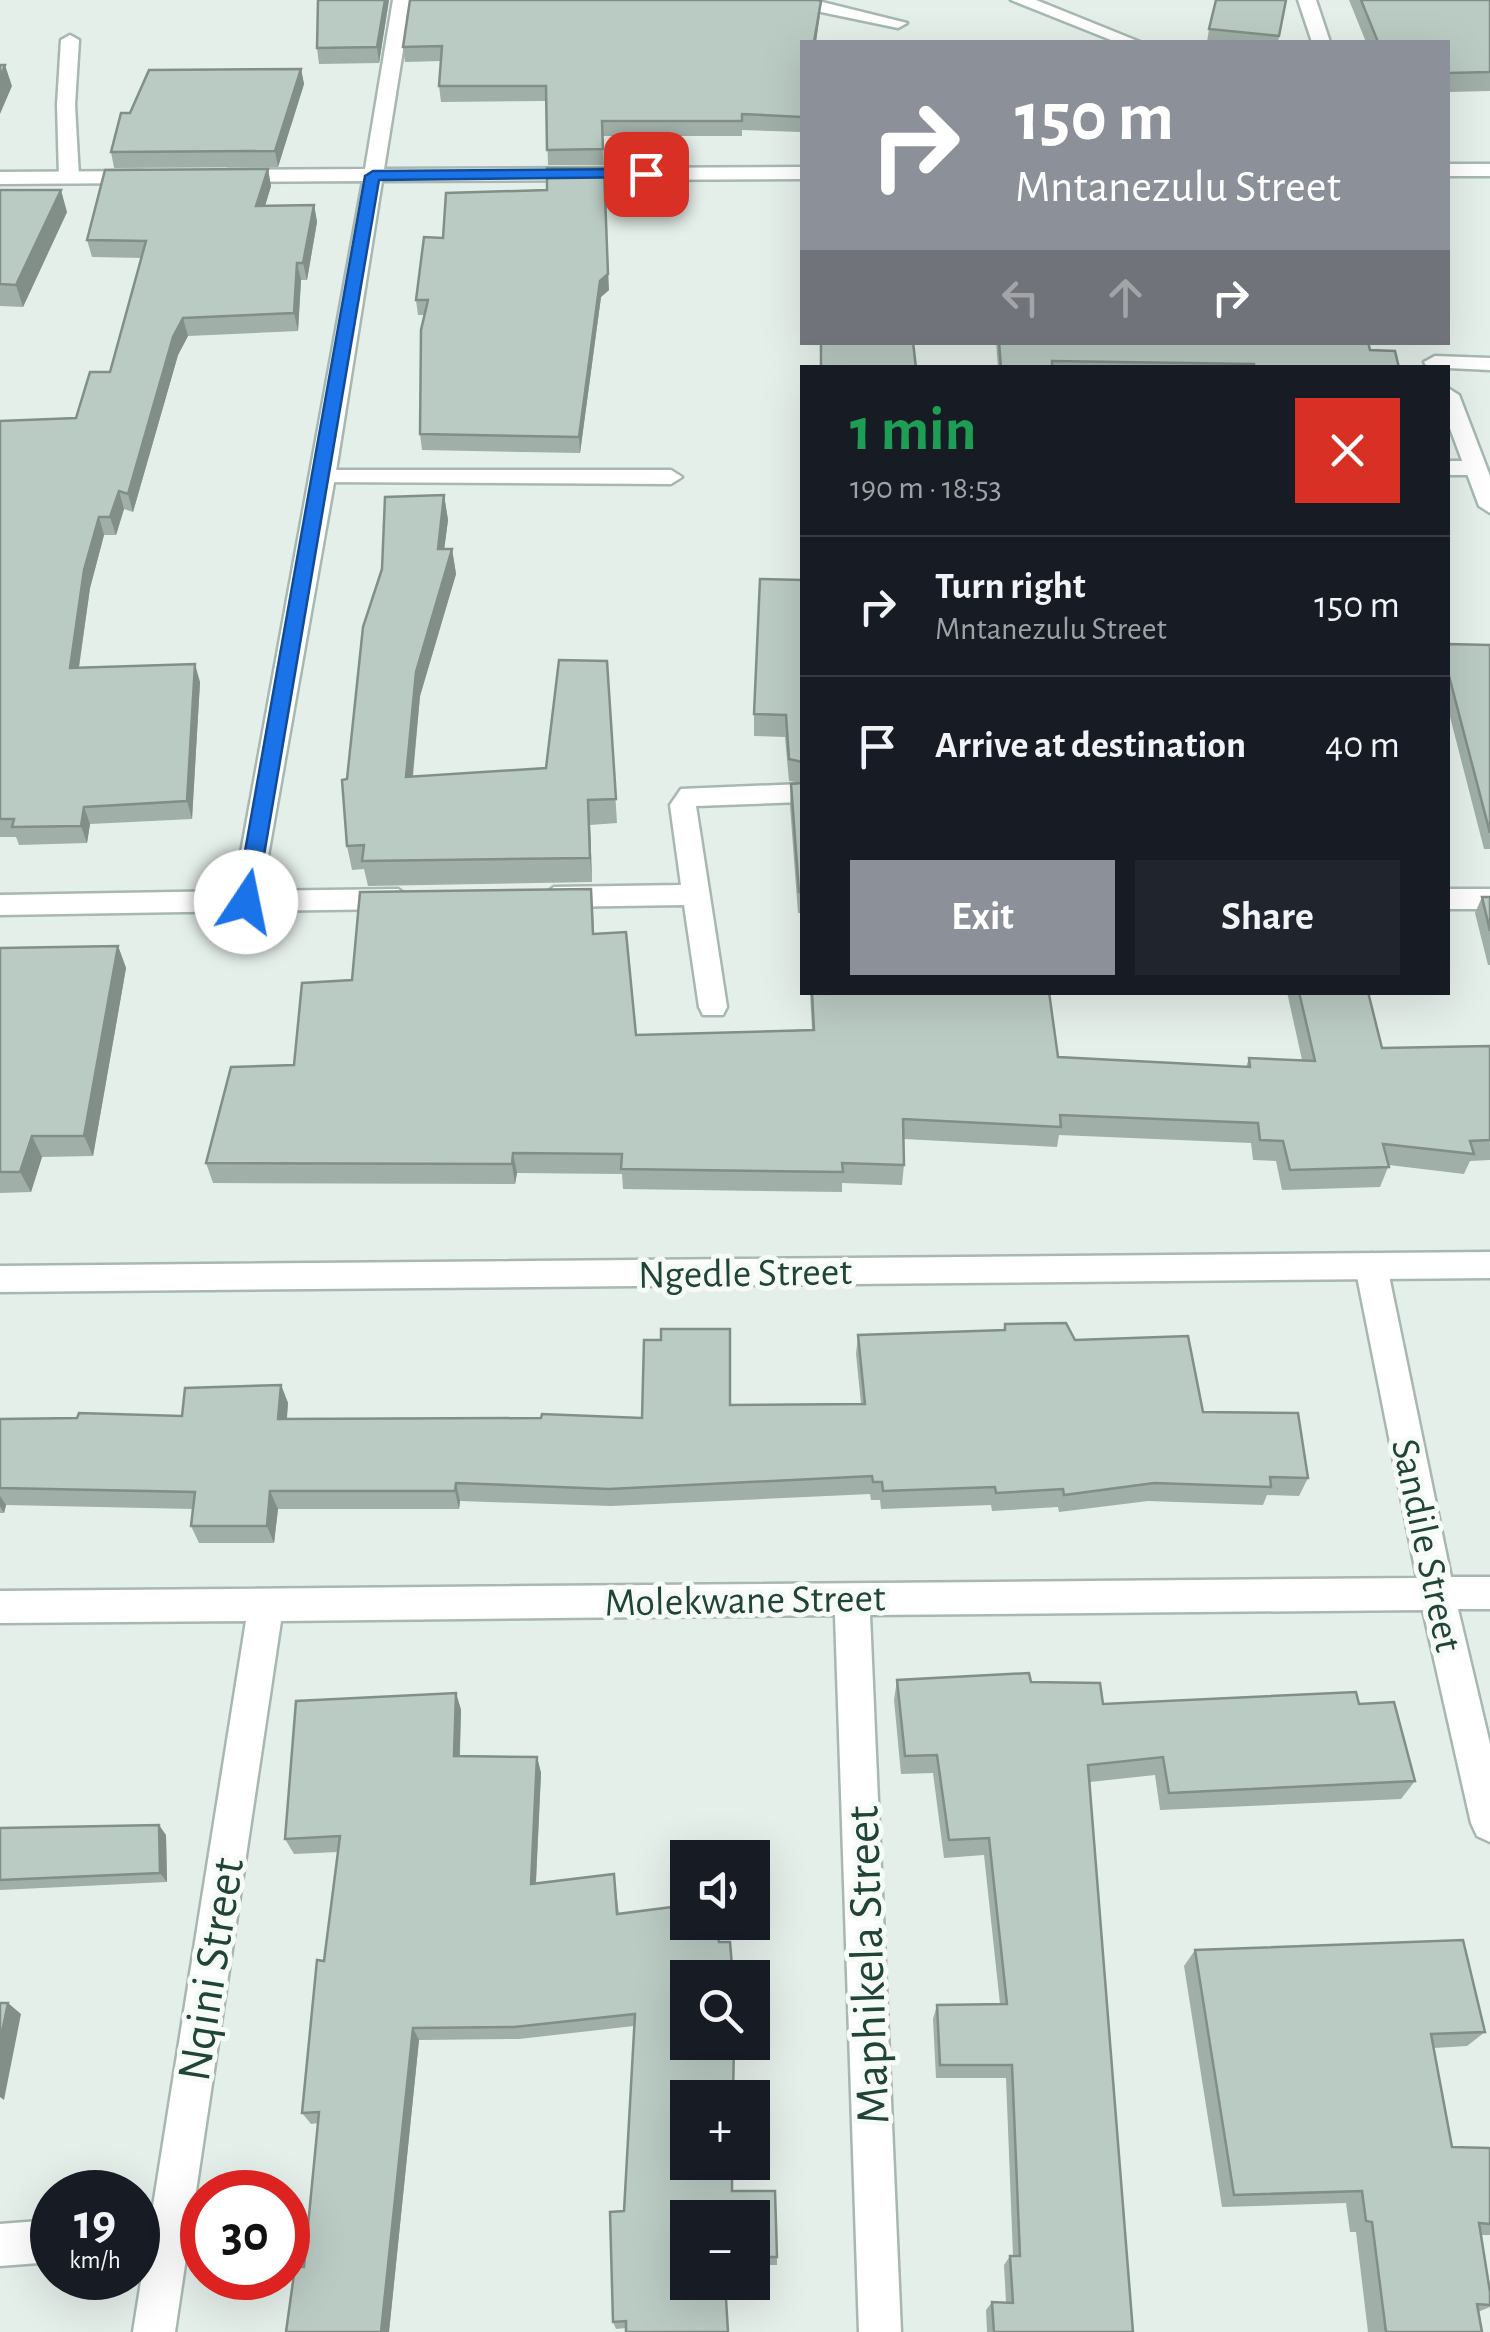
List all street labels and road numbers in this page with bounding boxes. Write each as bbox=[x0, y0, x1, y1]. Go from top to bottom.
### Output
street label: Ngedle Street bbox=[638, 1252, 853, 1296]
street label: Sandile Street bbox=[1384, 1435, 1468, 1656]
street label: Molekwane Street bbox=[604, 1579, 886, 1623]
street label: Maphikela Street bbox=[839, 1805, 899, 2125]
street label: Nqini Street bbox=[171, 1854, 253, 2084]

